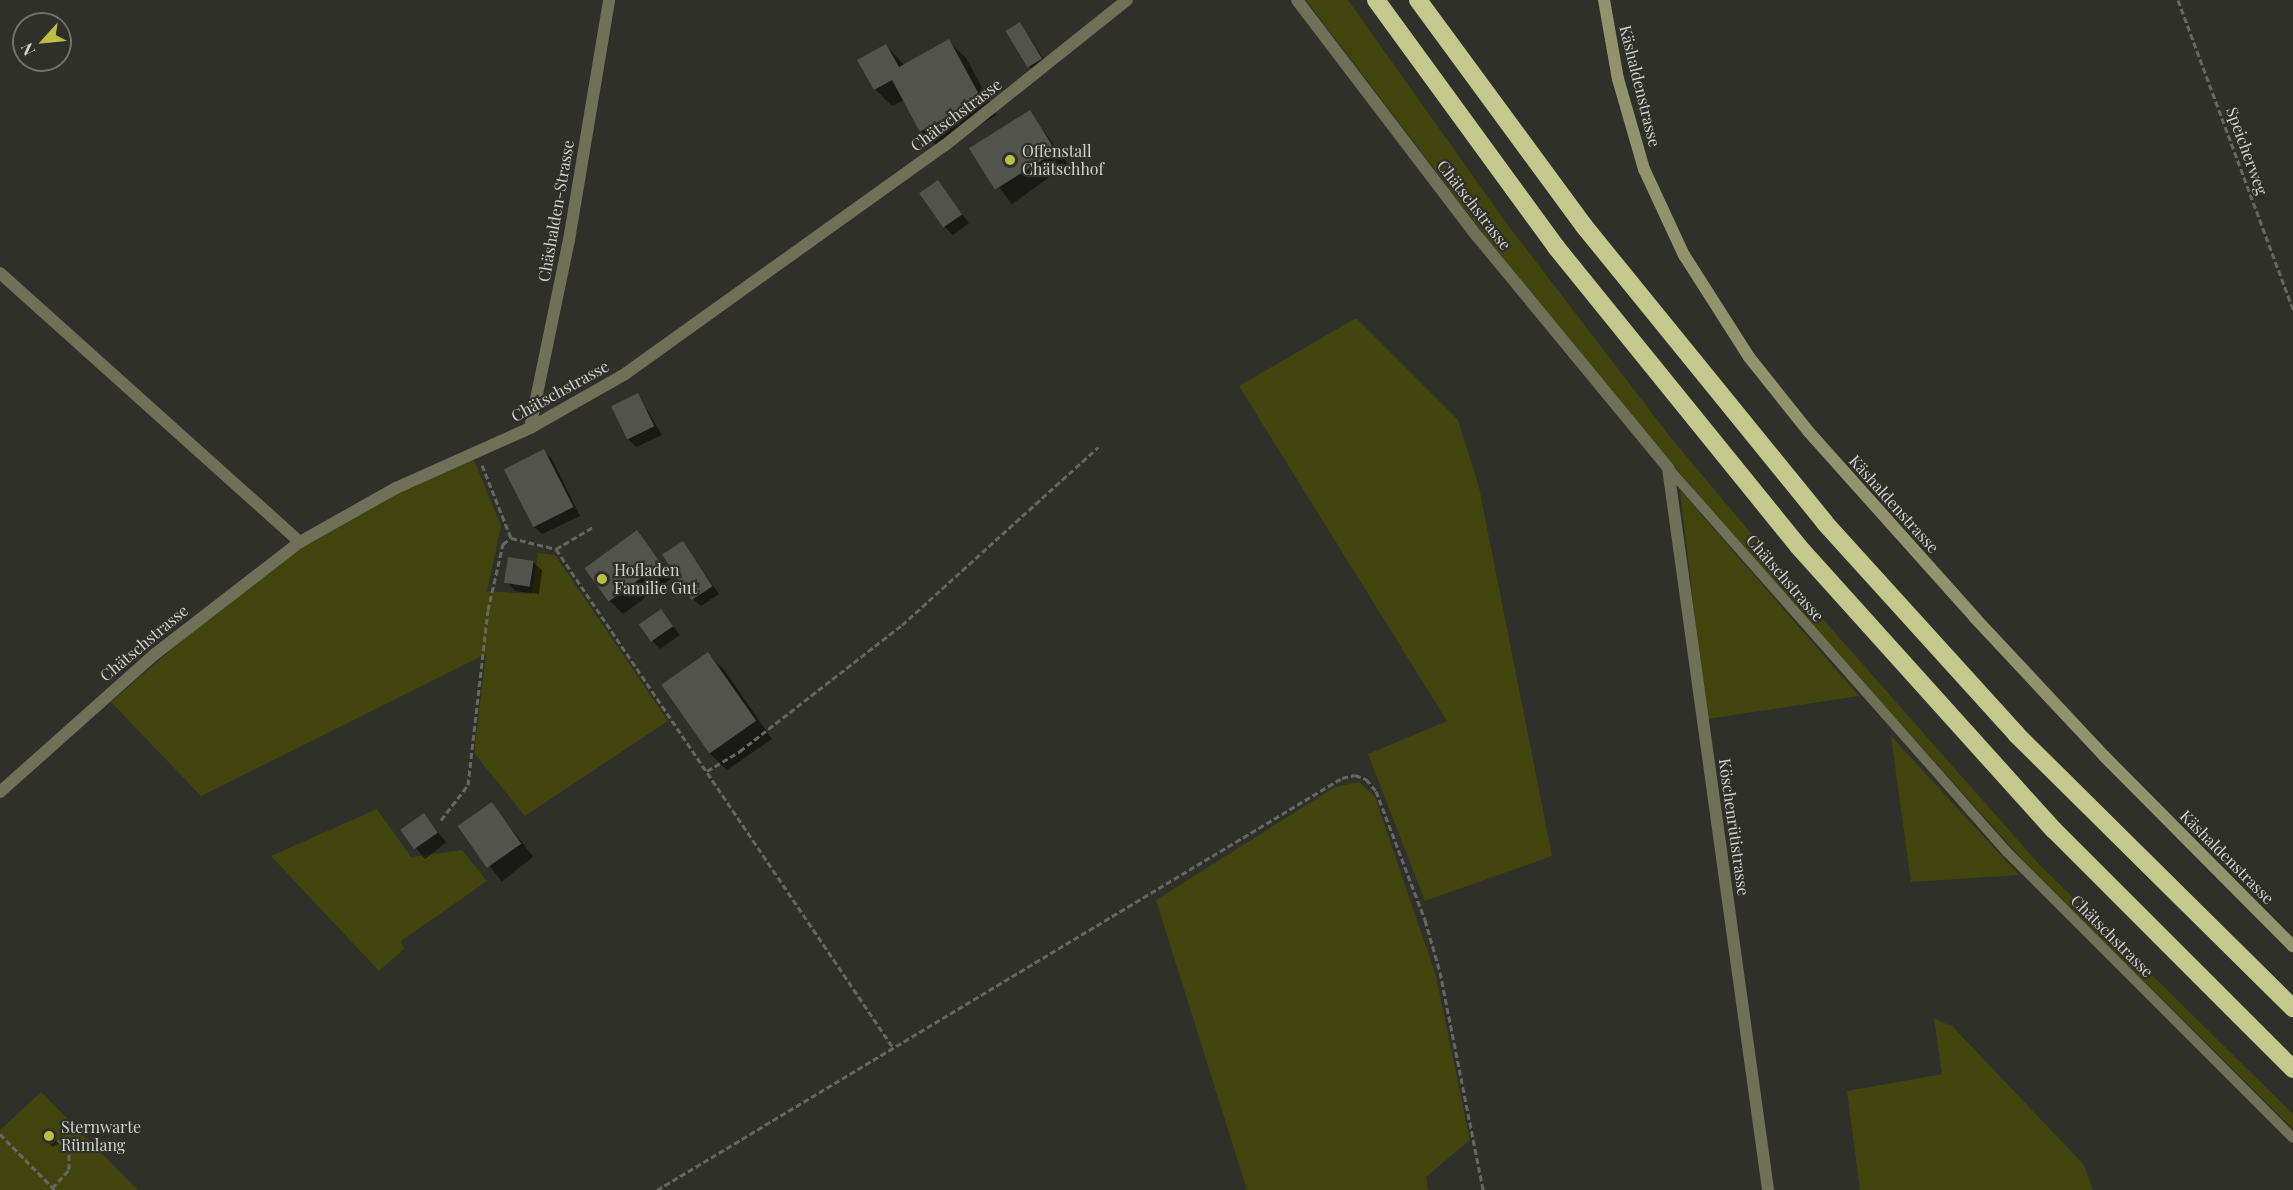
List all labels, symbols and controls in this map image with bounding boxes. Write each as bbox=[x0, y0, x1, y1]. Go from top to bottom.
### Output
north arrow bbox=[12, 12, 72, 72]
street label: Käshaldenstrasse bbox=[1616, 23, 1664, 149]
text: N bbox=[15, 40, 39, 59]
street label: Chätschstrasse bbox=[907, 75, 1005, 155]
street label: Speicherweg bbox=[2222, 105, 2272, 197]
street label: Chäshalden-Strasse bbox=[534, 138, 578, 284]
place label: Offenstall Chätschhof bbox=[1022, 141, 1104, 179]
marker: Offenstall Chätschhof bbox=[1003, 153, 1017, 167]
street label: Chätschstrasse bbox=[1433, 156, 1515, 254]
street label: Chätschstrasse bbox=[508, 356, 612, 426]
street label: Käshaldenstrasse bbox=[1845, 451, 1943, 557]
street label: Chätschstrasse bbox=[1742, 531, 1828, 625]
place label: Hofladen Familie Gut bbox=[614, 560, 697, 598]
marker: Hofladen Familie Gut bbox=[595, 572, 609, 586]
street label: Chätschstrasse bbox=[96, 601, 192, 685]
street label: Köschenrütistrasse bbox=[1715, 757, 1753, 897]
street label: Käshaldenstrasse bbox=[2176, 806, 2278, 908]
street label: Chätschstrasse bbox=[2067, 891, 2157, 981]
place label: Sternwarte Rümlang bbox=[61, 1117, 141, 1155]
marker: Sternwarte Rümlang bbox=[42, 1129, 56, 1143]

